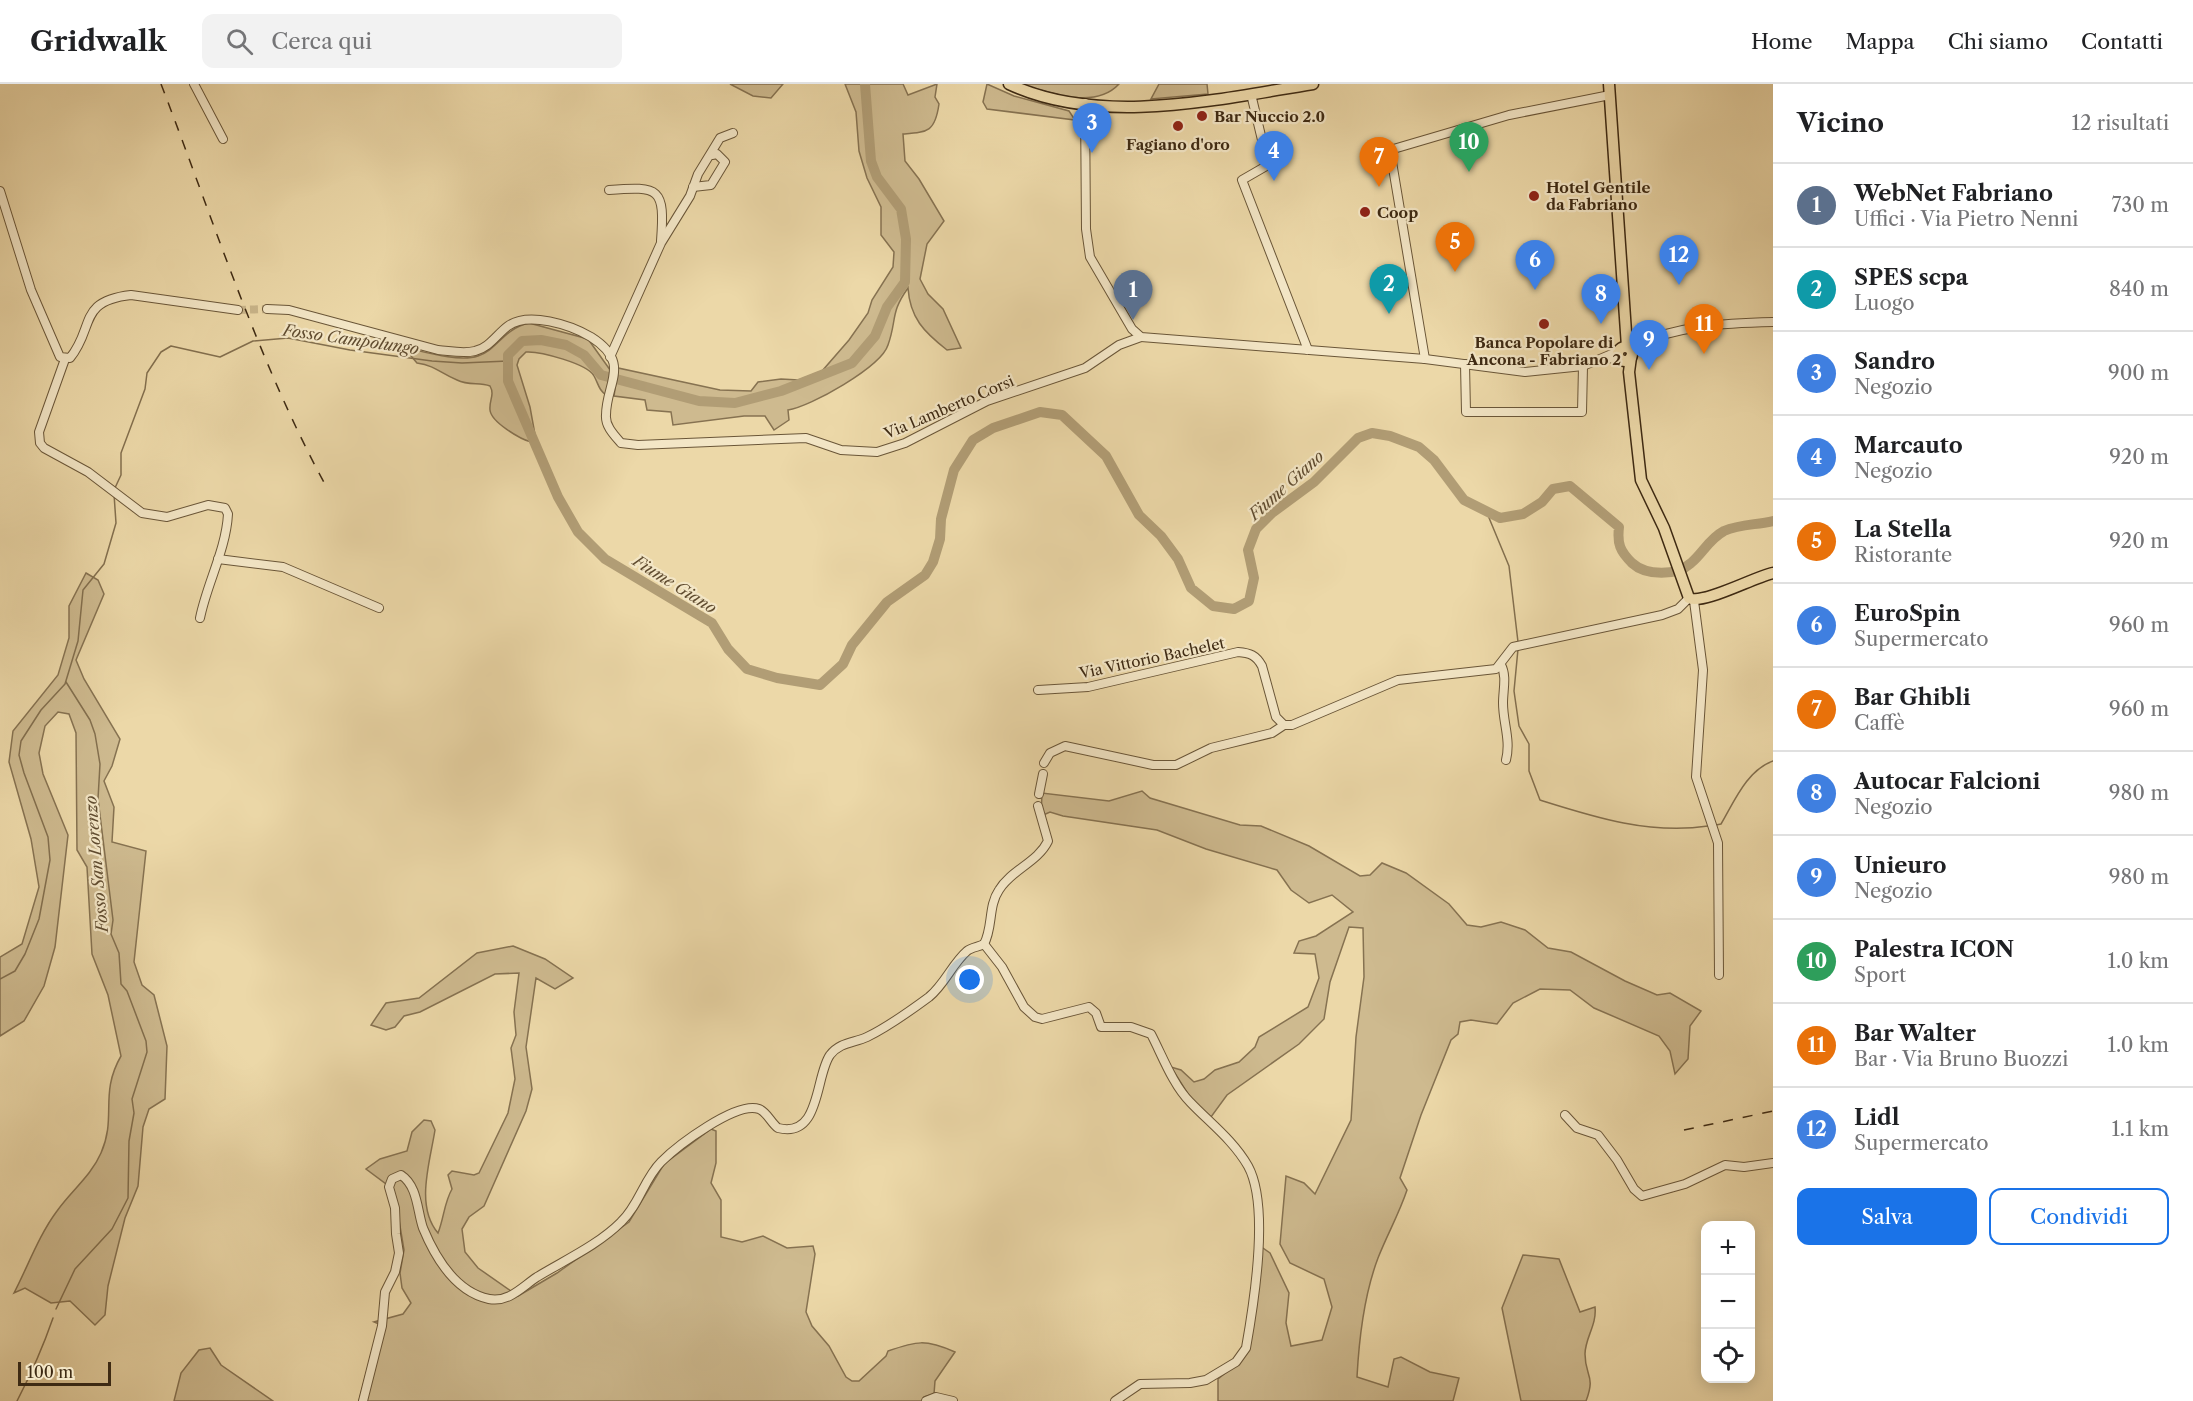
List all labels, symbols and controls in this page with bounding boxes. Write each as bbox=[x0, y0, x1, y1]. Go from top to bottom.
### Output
search box bbox=[202, 14, 622, 68]
text: Gridwalk bbox=[30, 24, 166, 58]
icon: search bbox=[223, 25, 256, 58]
text: Cerca qui bbox=[271, 28, 372, 55]
text: Home bbox=[1751, 29, 1813, 54]
text: Mappa bbox=[1846, 29, 1915, 54]
text: Chi siamo bbox=[1948, 29, 2048, 54]
text: Contatti bbox=[2081, 29, 2163, 54]
pin: 3 bbox=[1072, 104, 1112, 153]
place label: Bar Nuccio 2.0 bbox=[1214, 107, 1325, 126]
text: Vicino bbox=[1797, 107, 1884, 139]
marker: Bar Nuccio 2.0 bbox=[1195, 109, 1209, 123]
text: 12 risultati bbox=[2072, 111, 2169, 135]
marker: Fagiano d'oro bbox=[1171, 119, 1185, 133]
pin: 10 bbox=[1450, 122, 1488, 172]
pin: 4 bbox=[1254, 132, 1294, 181]
place label: Fagiano d'oro bbox=[1126, 135, 1230, 154]
pin: 7 bbox=[1360, 138, 1398, 187]
place label: Hotel Gentile da Fabriano bbox=[1546, 178, 1650, 214]
text: WebNet Fabriano bbox=[1854, 180, 2053, 207]
marker: Hotel Gentile da Fabriano bbox=[1527, 189, 1541, 203]
text: 1 bbox=[1812, 193, 1821, 217]
text: 730 m bbox=[2112, 193, 2169, 217]
place label: Coop bbox=[1377, 203, 1418, 222]
marker: Coop bbox=[1358, 205, 1372, 219]
text: Uffici · Via Pietro Nenni bbox=[1854, 207, 2078, 231]
pin: 5 bbox=[1436, 222, 1474, 272]
pin: 12 bbox=[1660, 236, 1698, 285]
pin: 6 bbox=[1516, 240, 1555, 290]
pin: 2 bbox=[1370, 264, 1408, 314]
text: SPES scpa bbox=[1854, 264, 1968, 291]
pin: 1 bbox=[1114, 270, 1152, 320]
pin: 8 bbox=[1582, 274, 1620, 324]
text: 2 bbox=[1811, 277, 1822, 301]
text: 840 m bbox=[2109, 277, 2169, 301]
text: Luogo bbox=[1854, 291, 1914, 315]
pin: 11 bbox=[1684, 304, 1724, 354]
marker: Banca Popolare di Ancona - Fabriano 2 bbox=[1537, 317, 1551, 331]
water label: Fosso Campolungo bbox=[280, 319, 420, 358]
pin: 9 bbox=[1630, 320, 1668, 370]
place label: Banca Popolare di Ancona - Fabriano 2 bbox=[1466, 333, 1621, 369]
text: Sandro bbox=[1854, 348, 1935, 375]
text: 3 bbox=[1811, 361, 1822, 385]
text: 900 m bbox=[2108, 361, 2169, 385]
street label: Via Lamberto Corsi bbox=[880, 371, 1017, 443]
text: Negozio bbox=[1854, 375, 1933, 399]
text: Marcauto bbox=[1854, 432, 1963, 459]
text: 4 bbox=[1811, 445, 1822, 469]
text: 920 m bbox=[2109, 445, 2169, 469]
water label: Fiume Giano bbox=[1243, 446, 1328, 525]
text: Negozio bbox=[1854, 459, 1933, 483]
text: La Stella bbox=[1854, 516, 1952, 543]
text: 5 bbox=[1811, 529, 1822, 553]
text: 920 m bbox=[2109, 529, 2169, 553]
text: Ristorante bbox=[1854, 543, 1952, 567]
water label: Fiume Giano bbox=[628, 549, 721, 618]
text: EuroSpin bbox=[1854, 600, 1961, 627]
text: 6 bbox=[1811, 613, 1822, 637]
text: 960 m bbox=[2109, 613, 2169, 637]
text: Supermercato bbox=[1854, 627, 1989, 651]
street label: Via Vittorio Bachelet bbox=[1077, 633, 1227, 683]
text: Bar Ghibli bbox=[1854, 684, 1971, 711]
text: 7 bbox=[1811, 697, 1822, 721]
text: 960 m bbox=[2109, 697, 2169, 721]
text: Caffè bbox=[1854, 711, 1905, 735]
text: Autocar Falcioni bbox=[1854, 768, 2040, 795]
text: 8 bbox=[1810, 781, 1823, 805]
text: 980 m bbox=[2109, 781, 2169, 805]
water label: Fosso San Lorenzo bbox=[80, 795, 112, 935]
text: Negozio bbox=[1854, 795, 1933, 819]
text: Unieuro bbox=[1854, 852, 1946, 879]
text: 9 bbox=[1811, 865, 1822, 889]
text: 980 m bbox=[2109, 865, 2169, 889]
text: Negozio bbox=[1854, 879, 1933, 903]
text: Palestra ICON bbox=[1854, 936, 2014, 963]
text: 10 bbox=[1806, 949, 1827, 973]
text: 1.0 km bbox=[2108, 949, 2169, 973]
text: Sport bbox=[1854, 963, 1906, 987]
your location bbox=[955, 965, 984, 994]
text: Bar Walter bbox=[1854, 1020, 1976, 1047]
text: 11 bbox=[1808, 1033, 1826, 1057]
text: 1.0 km bbox=[2108, 1033, 2169, 1057]
text: Bar · Via Bruno Buozzi bbox=[1854, 1047, 2068, 1071]
text: Lidl bbox=[1854, 1104, 1899, 1131]
text: 12 bbox=[1806, 1117, 1827, 1141]
text: 1.1 km bbox=[2111, 1117, 2169, 1141]
text: Supermercato bbox=[1854, 1131, 1989, 1155]
button: Salva bbox=[1797, 1188, 1977, 1245]
button: Condividi bbox=[1989, 1188, 2169, 1245]
map controls bbox=[1701, 1221, 1755, 1383]
button: + bbox=[1701, 1221, 1755, 1275]
button: − bbox=[1701, 1275, 1755, 1329]
button: locate bbox=[1701, 1329, 1755, 1383]
scale bar bbox=[18, 1359, 111, 1386]
text: 100 m bbox=[27, 1362, 73, 1382]

